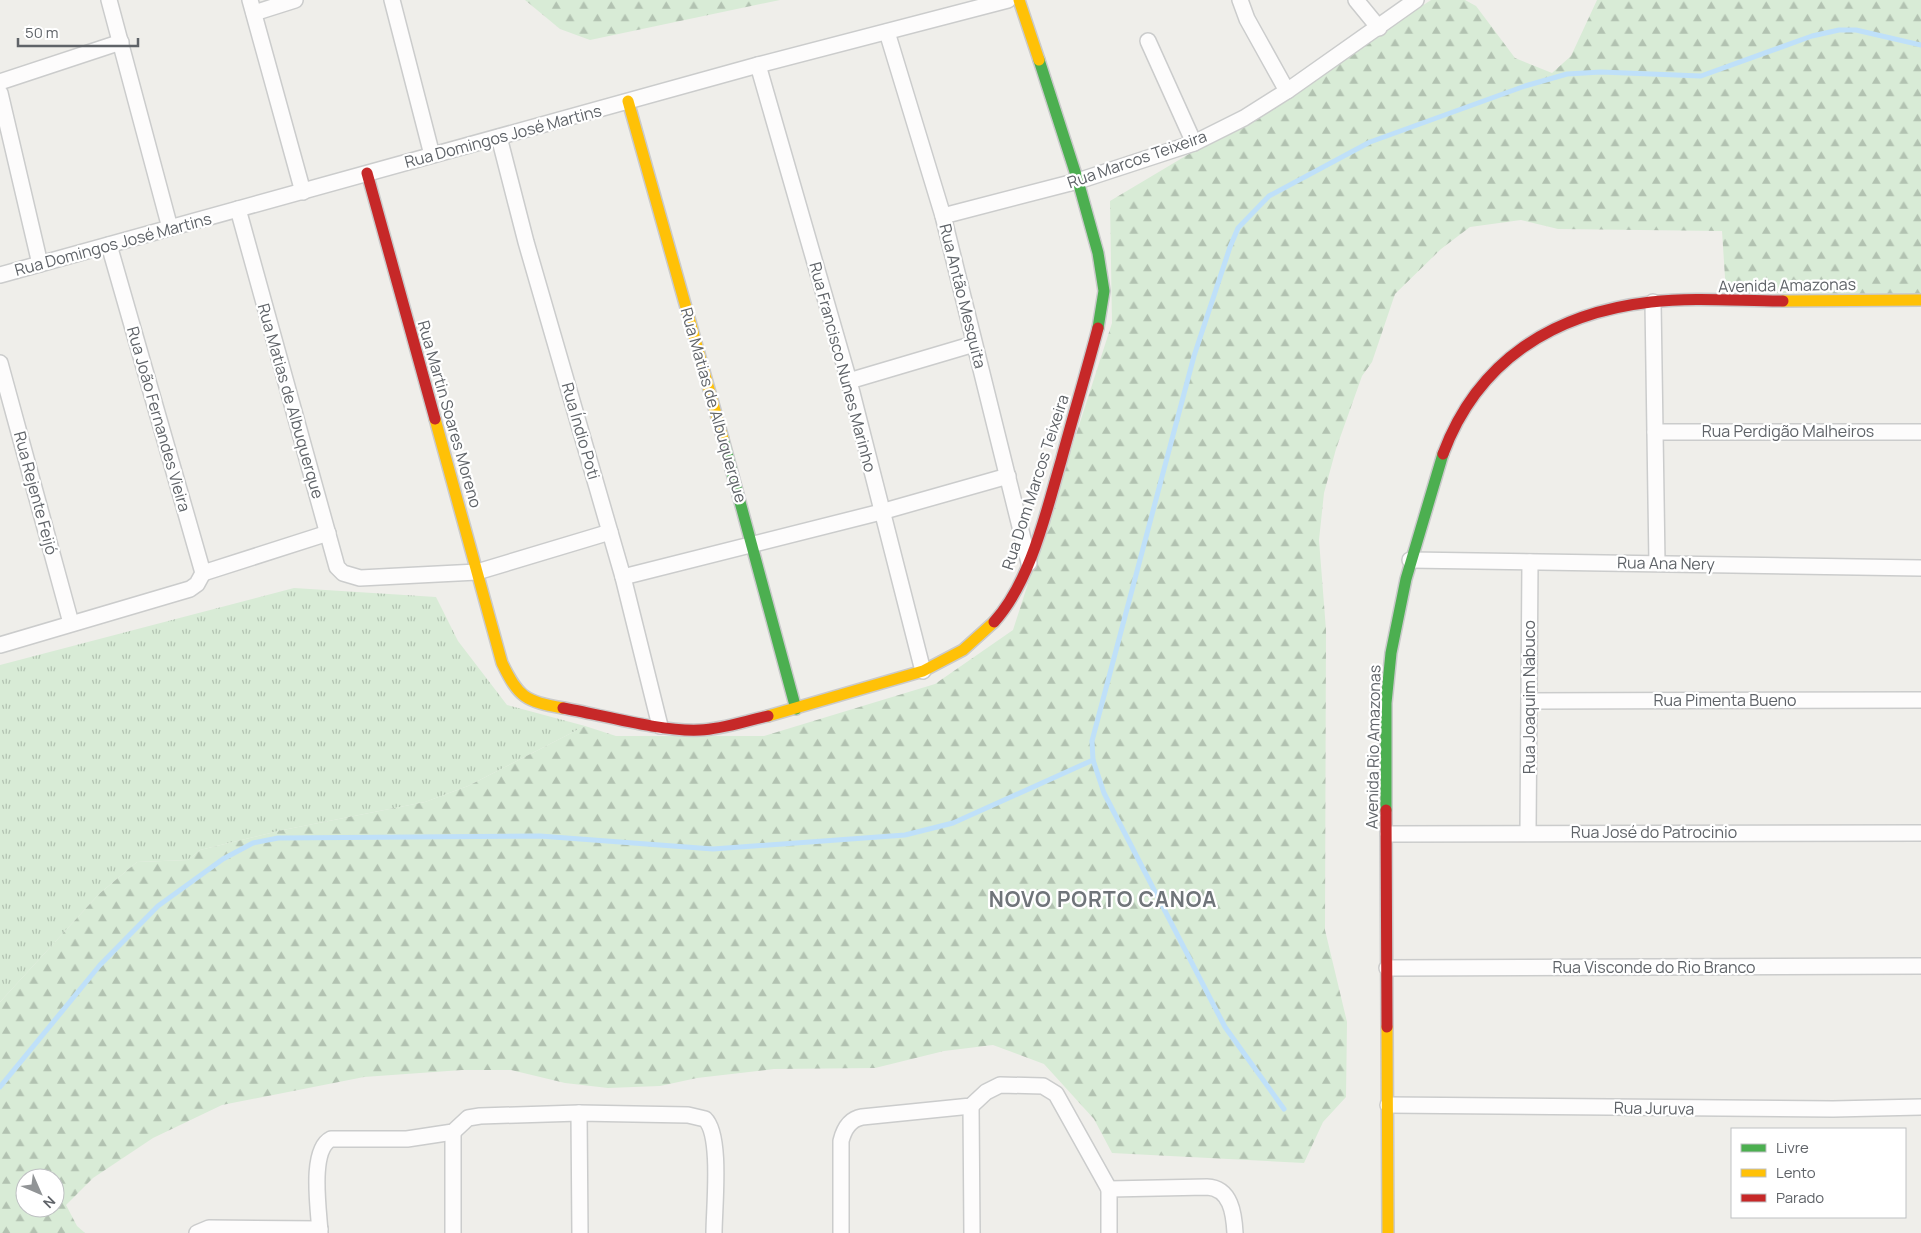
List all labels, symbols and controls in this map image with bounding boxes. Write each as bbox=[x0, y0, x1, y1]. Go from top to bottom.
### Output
scale bar bbox=[18, 15, 138, 47]
text: 50 m bbox=[25, 22, 59, 43]
street label: Rua Domingos José Martins bbox=[402, 99, 604, 173]
street label: Rua Marcos Teixeira bbox=[1064, 125, 1210, 193]
street label: Rua Domingos José Martins bbox=[12, 207, 214, 281]
street label: Rua Antão Mesquita bbox=[934, 221, 992, 371]
street label: Rua Francisco Nunes Marinho bbox=[804, 259, 882, 475]
street label: Avenida Amazonas bbox=[1718, 273, 1856, 297]
street label: Rua Matias de Albuquerque bbox=[253, 301, 329, 501]
street label: Rua Matias de Albuquerque bbox=[676, 305, 752, 505]
street label: Rua Martin Soares Moreno bbox=[413, 318, 487, 510]
street label: Rua João Fernandes Vieira bbox=[122, 324, 196, 514]
street label: Rua Índio Poti bbox=[557, 380, 605, 482]
street label: Rua Dom Marcos Teixeira bbox=[996, 392, 1074, 572]
street label: Rua Perdigão Malheiros bbox=[1702, 420, 1874, 442]
street label: Rua Rejente Feijó bbox=[9, 429, 63, 557]
street label: Rua Ana Nery bbox=[1617, 551, 1716, 575]
street label: Rua Joaquim Nabuco bbox=[1518, 620, 1540, 774]
street label: Avenida Rio Amazonas bbox=[1361, 665, 1385, 829]
street label: Rua Pimenta Bueno bbox=[1653, 689, 1797, 711]
street label: Rua José do Patrocinio bbox=[1571, 821, 1737, 843]
district label: NOVO PORTO CANOA bbox=[989, 885, 1217, 913]
street label: Rua Visconde do Rio Branco bbox=[1552, 956, 1756, 978]
street label: Rua Juruva bbox=[1614, 1096, 1694, 1120]
legend bbox=[1731, 1128, 1906, 1218]
text: Livre bbox=[1776, 1137, 1809, 1158]
text: Lento bbox=[1776, 1162, 1816, 1183]
north arrow bbox=[15, 1168, 65, 1218]
text: Parado bbox=[1776, 1187, 1824, 1208]
text: N bbox=[39, 1192, 60, 1213]

